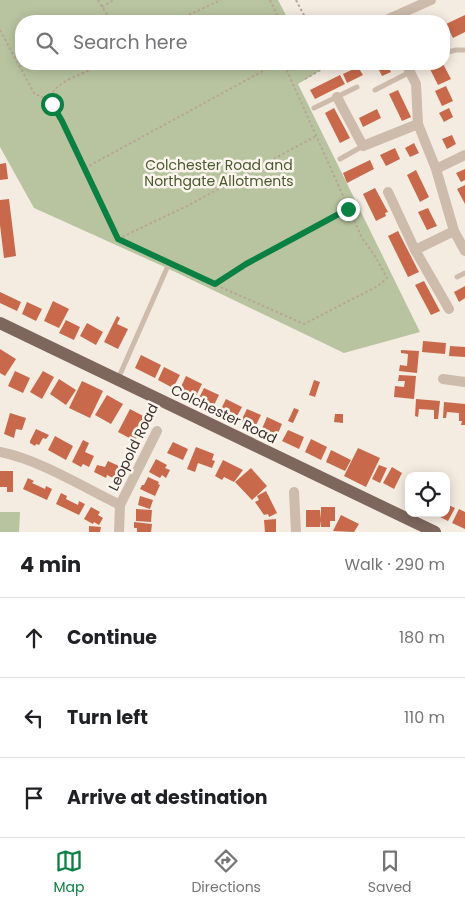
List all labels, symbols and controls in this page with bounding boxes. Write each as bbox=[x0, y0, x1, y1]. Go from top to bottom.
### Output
search box bbox=[15, 15, 450, 70]
icon: search bbox=[33, 29, 61, 57]
text: Search here bbox=[73, 29, 187, 56]
route start bbox=[41, 93, 64, 116]
park label: Colchester Road and Northgate Allotments bbox=[144, 155, 294, 191]
route end bbox=[337, 198, 360, 221]
street label: Colchester Road bbox=[168, 380, 280, 448]
street label: Leopold Road bbox=[103, 400, 163, 494]
map controls bbox=[405, 472, 450, 517]
button: locate bbox=[405, 472, 450, 517]
text: 4 min bbox=[20, 550, 81, 579]
text: Walk · 290 m bbox=[344, 553, 445, 576]
icon: ahead bbox=[20, 624, 48, 652]
text: Continue bbox=[67, 624, 157, 651]
text: 180 m bbox=[399, 626, 445, 649]
icon: left bbox=[20, 704, 48, 732]
text: Turn left bbox=[67, 704, 148, 731]
text: 110 m bbox=[404, 706, 445, 729]
icon: arrive bbox=[20, 784, 48, 812]
text: Arrive at destination bbox=[67, 784, 268, 811]
tab: Map bbox=[53, 847, 84, 898]
tab: Directions bbox=[191, 847, 261, 898]
tab: Saved bbox=[368, 847, 412, 898]

